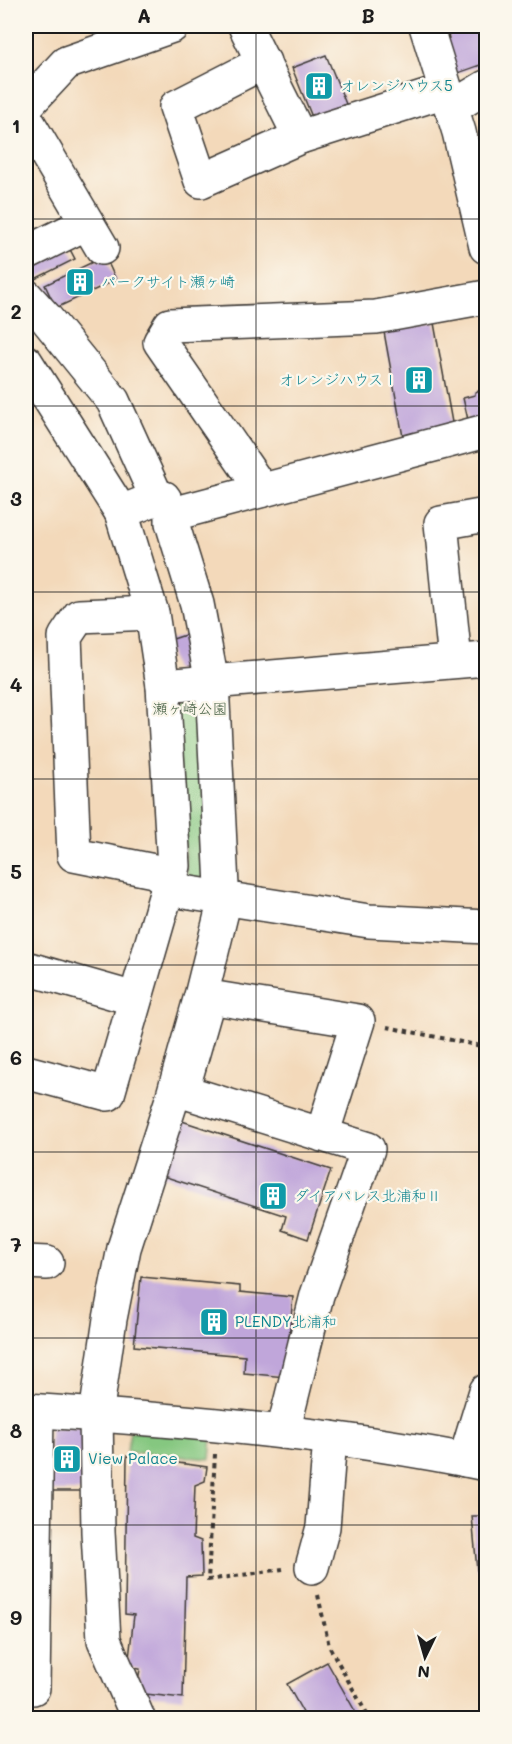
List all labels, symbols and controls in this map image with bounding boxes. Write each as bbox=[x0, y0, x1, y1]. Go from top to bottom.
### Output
text: A bbox=[137, 2, 151, 28]
text: B bbox=[361, 2, 375, 28]
building icon: オレンジハウス5 bbox=[303, 70, 335, 102]
place label: オレンジハウス5 bbox=[340, 75, 453, 95]
text: 1 bbox=[12, 112, 20, 138]
building icon: パークサイト瀬ヶ崎 bbox=[64, 266, 96, 298]
place label: パークサイト瀬ヶ崎 bbox=[101, 271, 235, 291]
text: 2 bbox=[10, 298, 22, 324]
building icon: オレンジハウスⅠ bbox=[403, 364, 435, 396]
place label: オレンジハウスⅠ bbox=[279, 369, 398, 389]
text: 3 bbox=[10, 485, 22, 511]
text: 4 bbox=[10, 671, 23, 697]
park label: 瀬ヶ崎公園 bbox=[152, 698, 228, 718]
text: 5 bbox=[10, 858, 22, 884]
text: 6 bbox=[10, 1044, 22, 1070]
building icon: ダイアパレス北浦和Ⅱ bbox=[257, 1180, 289, 1212]
place label: ダイアパレス北浦和Ⅱ bbox=[294, 1185, 442, 1205]
text: 7 bbox=[10, 1231, 22, 1257]
building icon: PLENDY北浦和 bbox=[198, 1306, 230, 1338]
place label: PLENDY北浦和 bbox=[235, 1311, 337, 1331]
text: 8 bbox=[10, 1417, 22, 1443]
building icon: View Palace bbox=[51, 1443, 83, 1475]
place label: View Palace bbox=[88, 1448, 178, 1468]
text: 9 bbox=[10, 1604, 22, 1630]
north arrow bbox=[395, 1627, 455, 1687]
text: N bbox=[417, 1661, 431, 1683]

